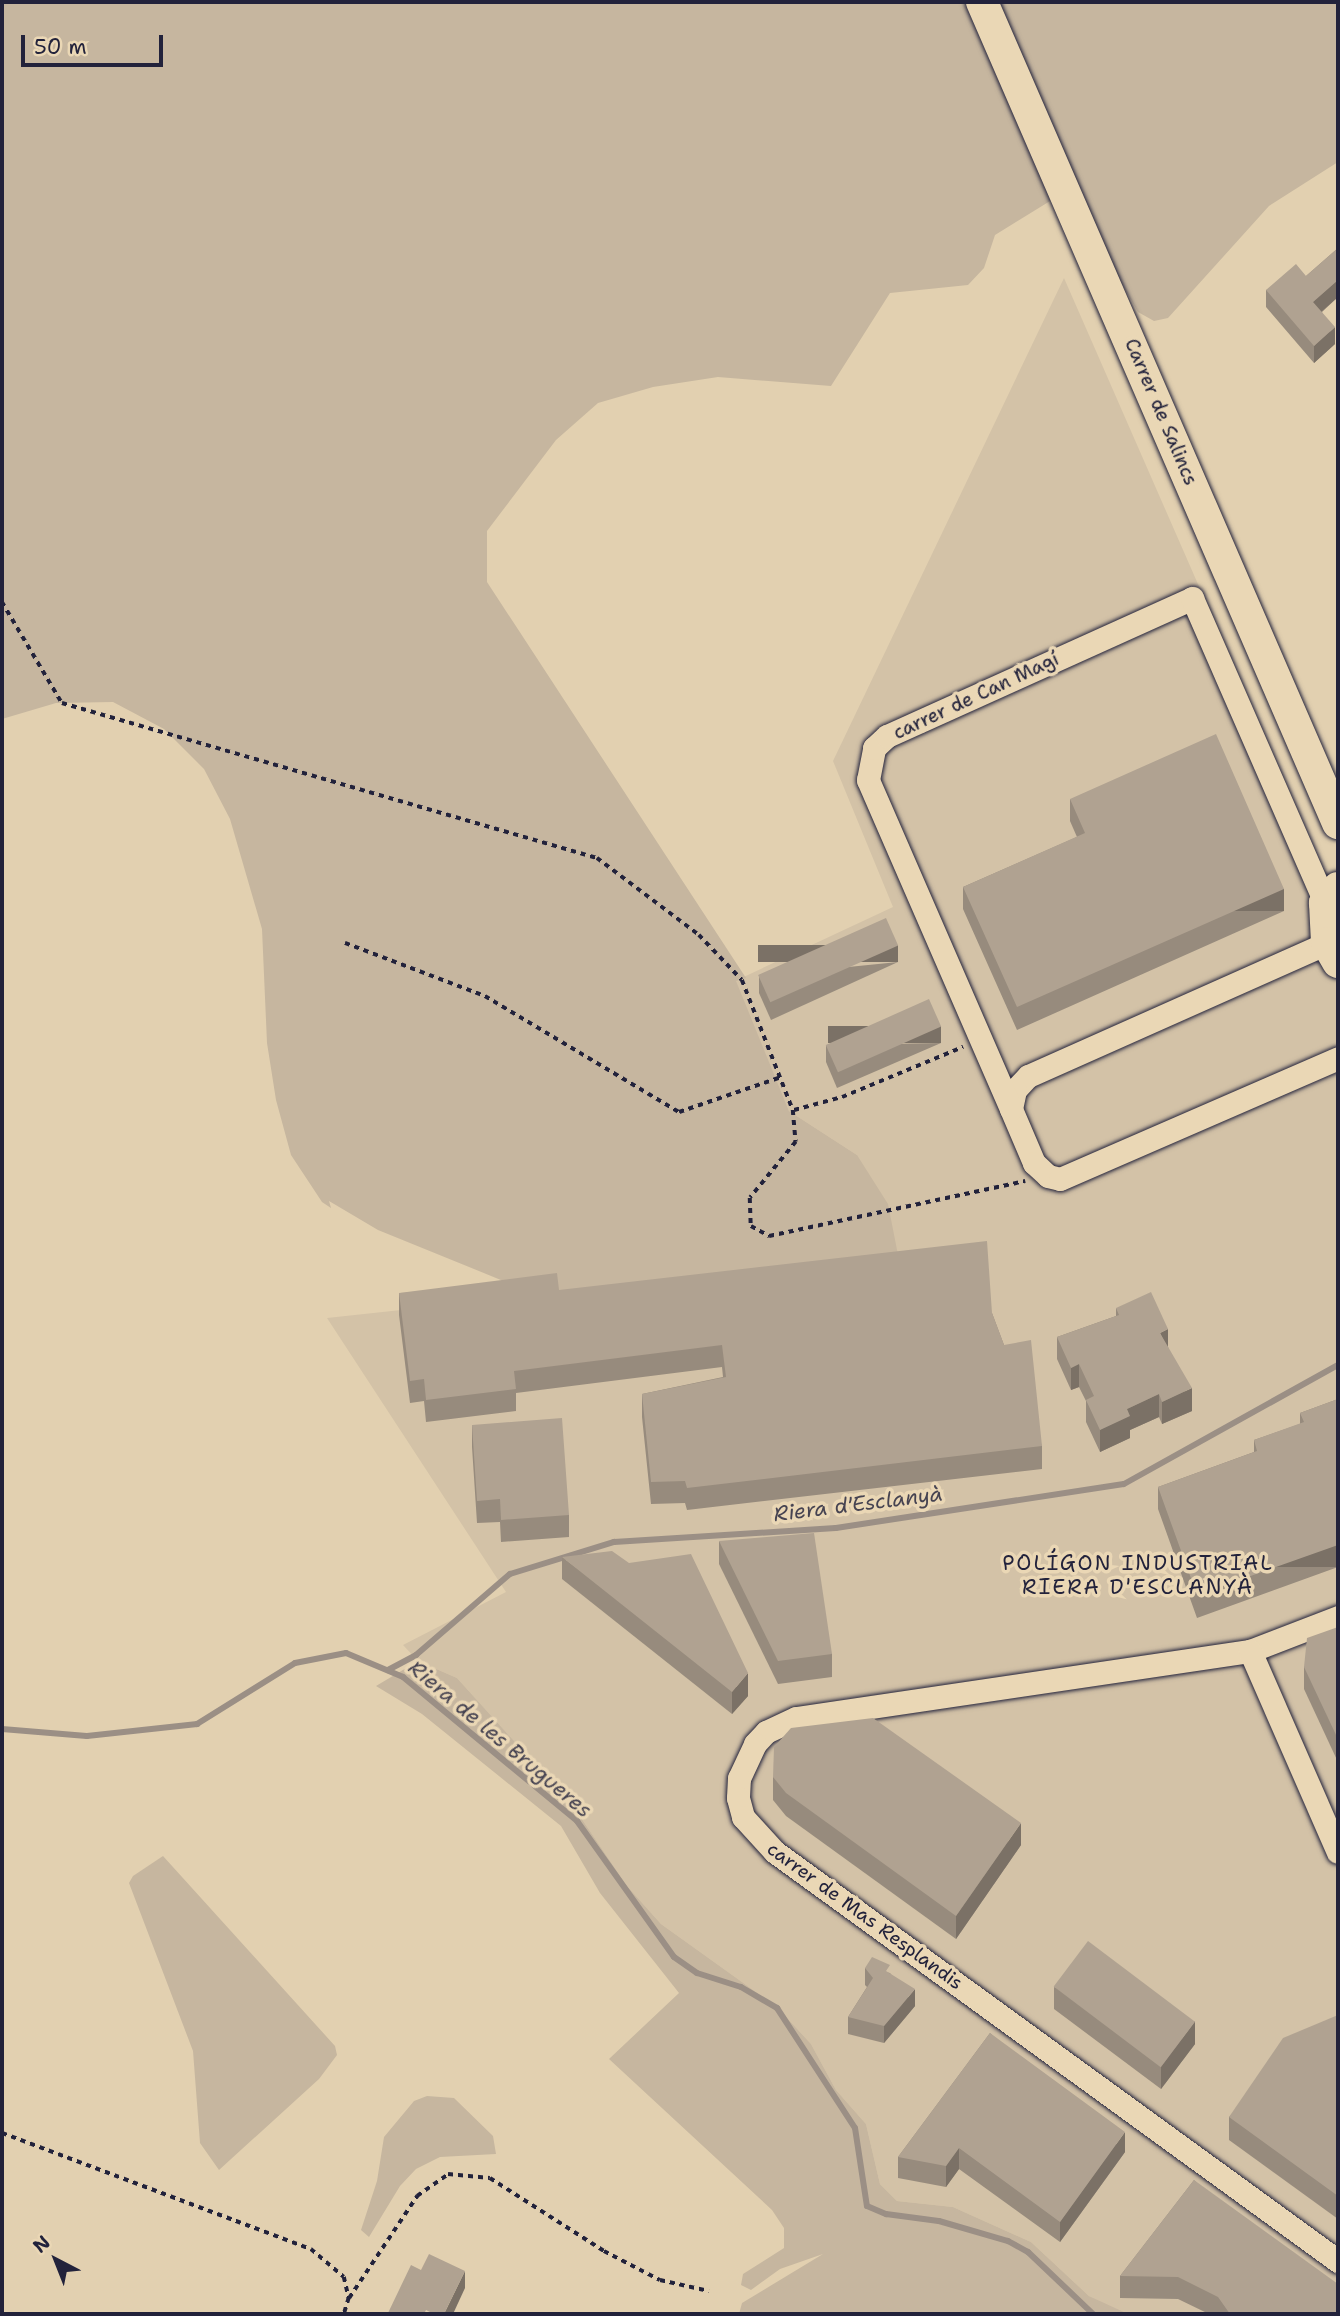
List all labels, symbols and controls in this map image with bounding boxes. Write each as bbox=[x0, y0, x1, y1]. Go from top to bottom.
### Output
scale bar bbox=[24, 21, 166, 65]
text: 50 m bbox=[34, 33, 87, 61]
street label: Carrer de Salincs bbox=[1120, 335, 1202, 489]
street label: carrer de Can Magí bbox=[890, 648, 1062, 744]
water label: Riera d'Esclanyà bbox=[772, 1481, 944, 1527]
district label: POLÍGON INDUSTRIAL RIERA D'ESCLANYÀ bbox=[1004, 1550, 1272, 1600]
water label: Riera de les Brugueres bbox=[403, 1655, 597, 1823]
street label: carrer de Mas Resplandis bbox=[763, 1837, 967, 1995]
north arrow bbox=[21, 2225, 91, 2295]
text: N bbox=[28, 2230, 56, 2258]

